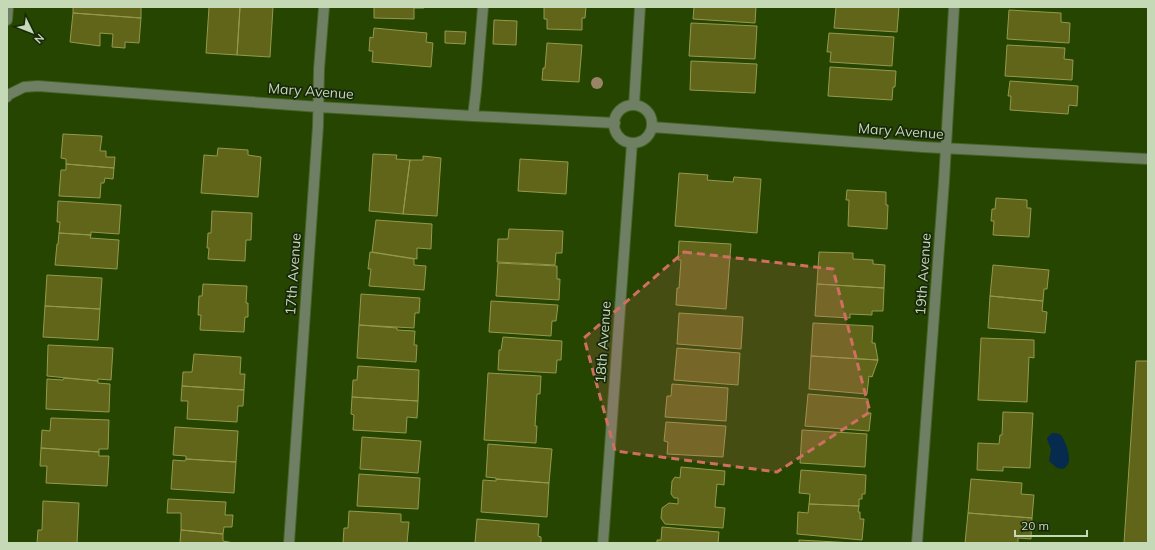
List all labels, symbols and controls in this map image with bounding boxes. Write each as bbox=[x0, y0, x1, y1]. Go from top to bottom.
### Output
north arrow bbox=[12, 12, 52, 52]
text: N bbox=[31, 31, 47, 47]
street label: Mary Avenue bbox=[268, 79, 354, 103]
street label: Mary Avenue bbox=[858, 119, 944, 143]
street label: 17th Avenue bbox=[281, 232, 305, 316]
street label: 19th Avenue bbox=[911, 232, 935, 316]
street label: 18th Avenue bbox=[591, 300, 615, 384]
scale bar bbox=[1015, 512, 1087, 538]
text: 20 m bbox=[1021, 518, 1049, 533]

